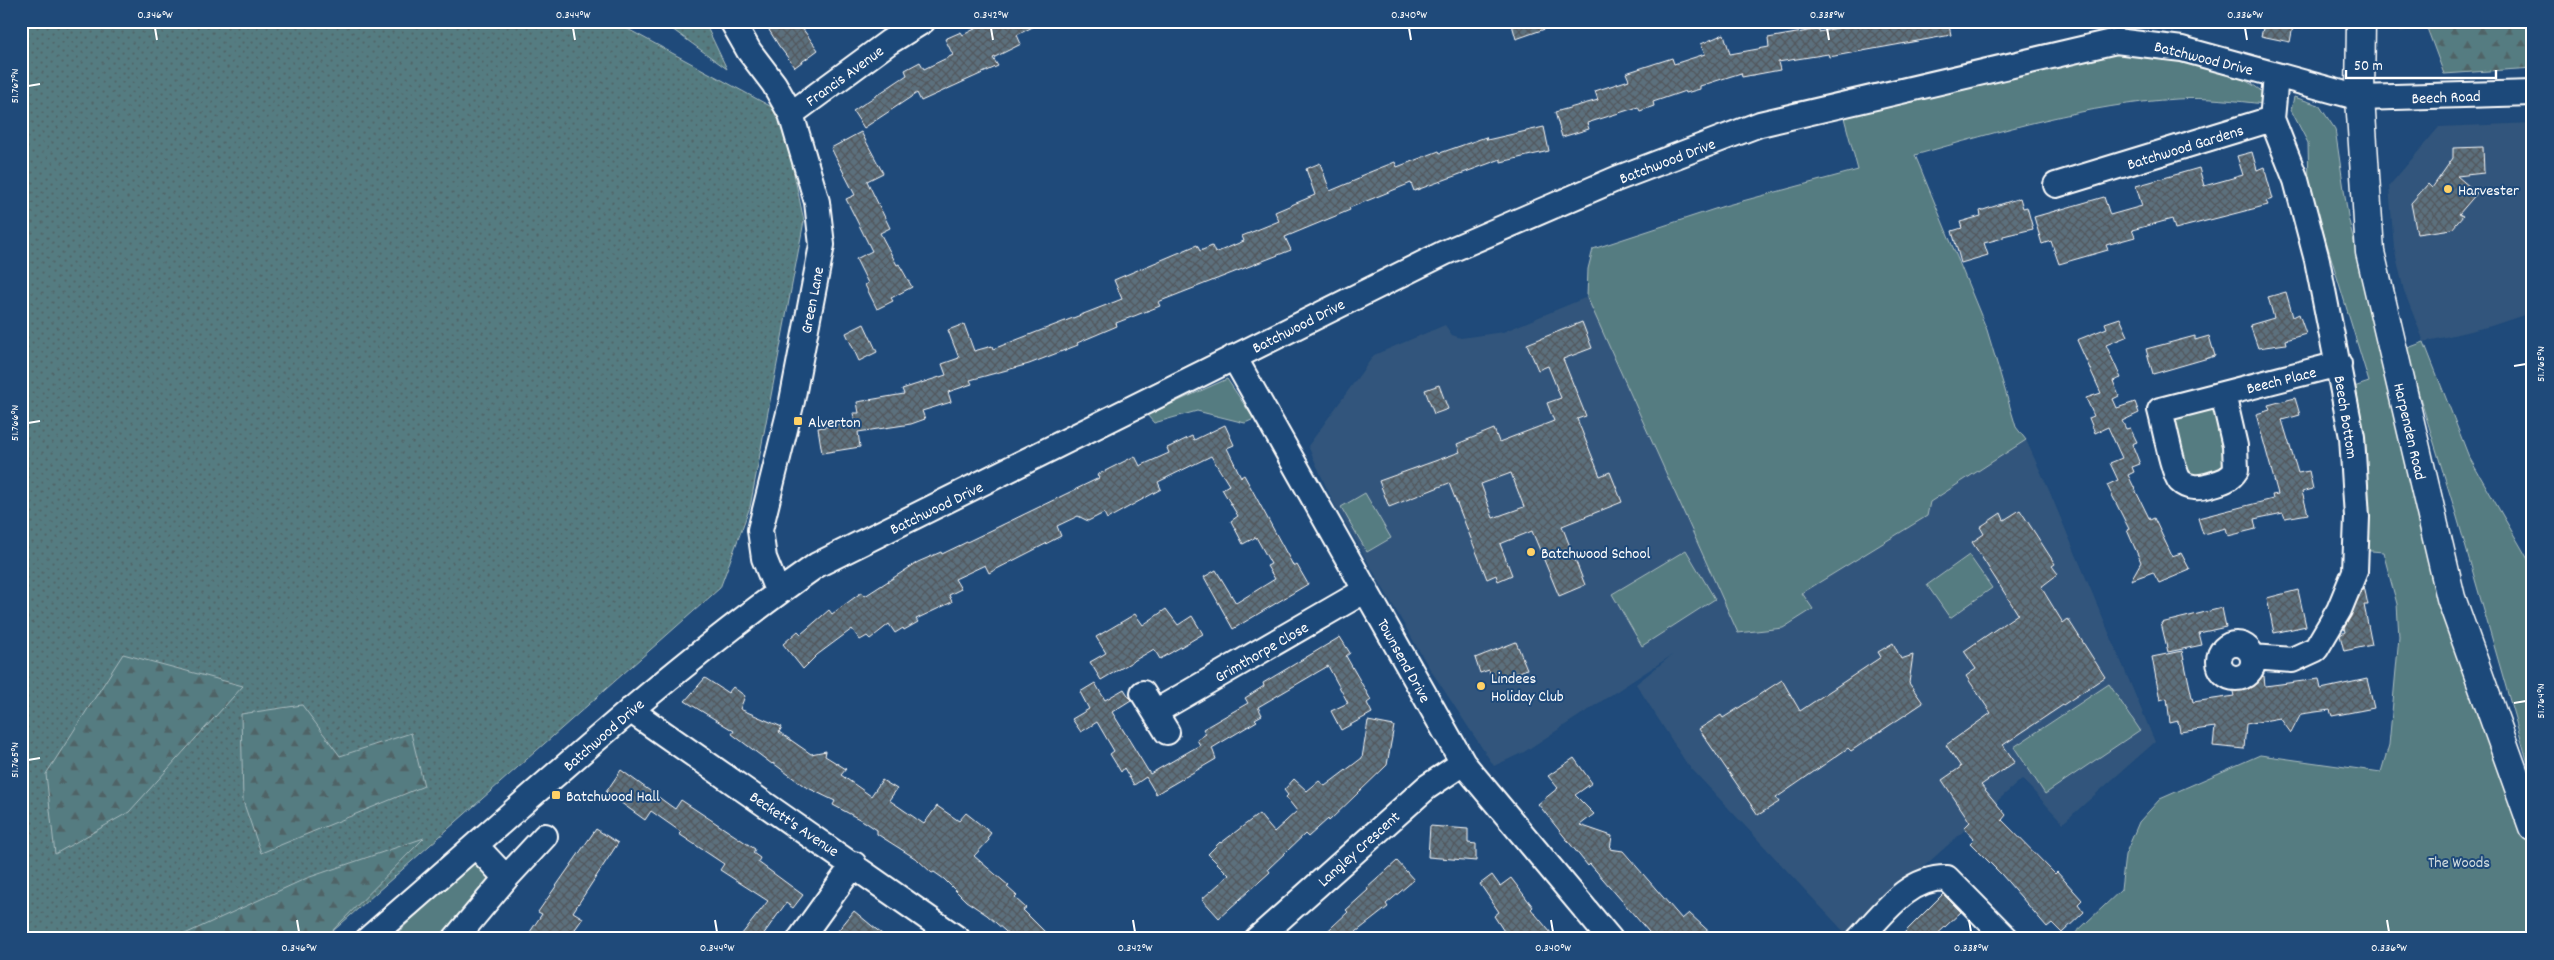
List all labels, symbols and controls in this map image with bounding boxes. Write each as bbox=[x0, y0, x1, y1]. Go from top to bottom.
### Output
text: 0.346°W bbox=[137, 7, 173, 24]
text: 0.344°W bbox=[556, 7, 590, 24]
text: 0.342°W bbox=[974, 7, 1009, 24]
text: 0.340°W bbox=[1391, 7, 1427, 24]
text: 0.338°W bbox=[1810, 7, 1844, 24]
text: 0.336°W bbox=[2227, 7, 2263, 24]
street label: Batchwood Drive bbox=[2151, 36, 2255, 83]
street label: Francis Avenue bbox=[802, 41, 889, 113]
scale bar bbox=[2346, 48, 2496, 80]
text: 50 m bbox=[2354, 56, 2383, 78]
text: 51.767°N bbox=[7, 68, 24, 104]
street label: Beech Road bbox=[2411, 86, 2481, 111]
street label: Batchwood Gardens bbox=[2125, 120, 2247, 177]
street label: Batchwood Drive bbox=[1616, 133, 1719, 191]
place label: Harvester bbox=[2458, 180, 2519, 203]
marker: Harvester bbox=[2442, 183, 2454, 195]
street label: Green Lane bbox=[796, 265, 831, 336]
street label: Batchwood Drive bbox=[1249, 294, 1349, 360]
text: 51.765°N bbox=[2533, 346, 2550, 382]
street label: Beech Place bbox=[2244, 362, 2319, 401]
street label: Beech Bottom bbox=[2327, 374, 2362, 461]
street label: Harpenden Road bbox=[2386, 381, 2431, 482]
text: 51.766°N bbox=[7, 405, 24, 441]
place label: Alverton bbox=[808, 412, 861, 435]
marker: Alverton bbox=[792, 415, 804, 427]
street label: Batchwood Drive bbox=[887, 477, 988, 542]
place label: Batchwood School bbox=[1541, 543, 1651, 566]
marker: Batchwood School bbox=[1525, 546, 1537, 558]
street label: Townsend Drive bbox=[1370, 615, 1435, 707]
street label: Grimthorpe Close bbox=[1211, 617, 1313, 689]
place label: Lindees Holiday Club bbox=[1491, 668, 1564, 709]
marker: Lindees Holiday Club bbox=[1475, 680, 1487, 692]
text: 51.764°N bbox=[2533, 683, 2550, 719]
street label: Batchwood Drive bbox=[559, 694, 650, 778]
text: 51.765°N bbox=[7, 742, 24, 778]
place label: Batchwood Hall bbox=[566, 786, 660, 809]
street label: Beckett's Avenue bbox=[744, 787, 843, 864]
marker: Batchwood Hall bbox=[550, 789, 562, 801]
street label: Langley Crescent bbox=[1313, 807, 1406, 893]
park label: The Woods bbox=[2428, 852, 2490, 875]
text: 0.346°W bbox=[281, 940, 317, 957]
text: 0.344°W bbox=[700, 940, 734, 957]
text: 0.342°W bbox=[1118, 940, 1153, 957]
text: 0.340°W bbox=[1535, 940, 1571, 957]
text: 0.338°W bbox=[1954, 940, 1988, 957]
text: 0.336°W bbox=[2371, 940, 2407, 957]

